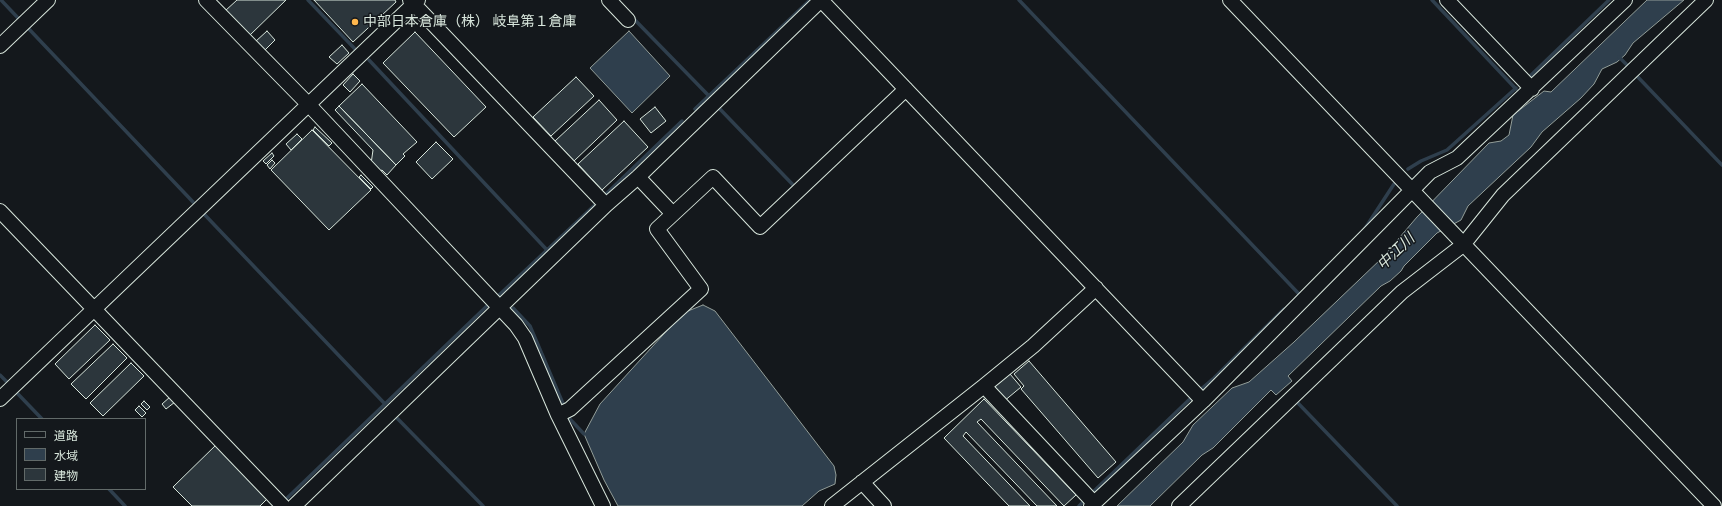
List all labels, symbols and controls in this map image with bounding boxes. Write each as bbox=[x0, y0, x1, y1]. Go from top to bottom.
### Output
place label: 中部日本倉庫（株） 岐阜第１倉庫 bbox=[363, 14, 576, 30]
marker: 中部日本倉庫（株） 岐阜第１倉庫 bbox=[350, 17, 360, 27]
water label: 中江川 bbox=[1374, 230, 1418, 274]
legend bbox=[16, 418, 146, 490]
text: 道路 bbox=[54, 429, 78, 443]
text: 水域 bbox=[54, 449, 78, 463]
text: 建物 bbox=[54, 469, 78, 483]

